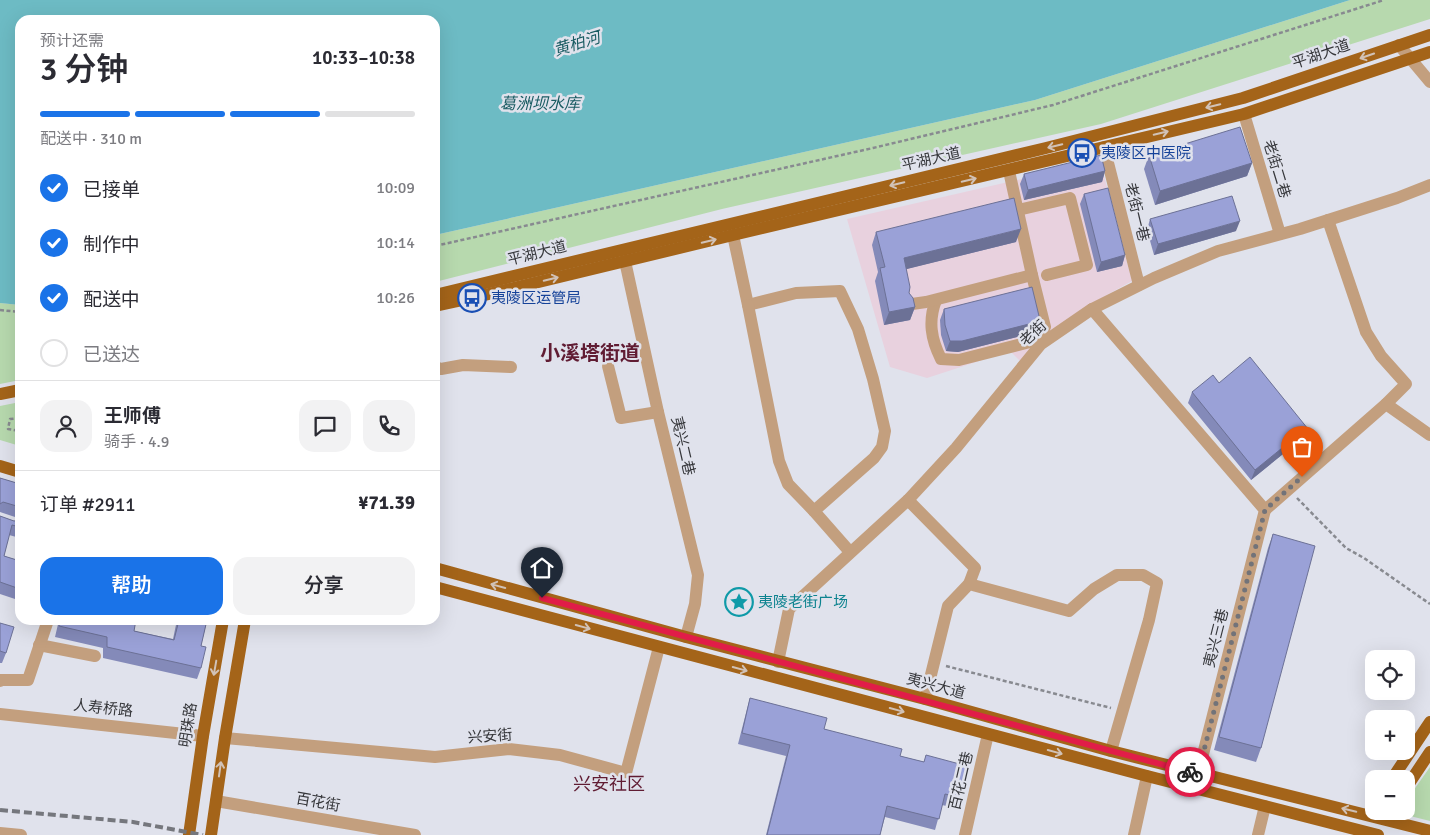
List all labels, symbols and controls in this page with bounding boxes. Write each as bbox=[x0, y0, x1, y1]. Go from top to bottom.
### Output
water label: 黄柏河 bbox=[551, 27, 606, 61]
text: 预计还需 bbox=[40, 31, 104, 51]
street label: 平湖大道 bbox=[1290, 36, 1352, 72]
text: 10:33–10:38 bbox=[312, 46, 415, 70]
text: 3 分钟 bbox=[40, 50, 128, 89]
one-way arrow bbox=[1359, 51, 1375, 61]
water label: 葛洲坝水库 bbox=[500, 94, 583, 114]
one-way arrow bbox=[1205, 101, 1221, 111]
one-way arrow bbox=[1153, 128, 1169, 137]
text: 配送中 · 310 m bbox=[40, 129, 142, 149]
bus stop icon: 夷陵区中医院 bbox=[1067, 138, 1097, 168]
street label: 老街二巷 bbox=[1260, 138, 1294, 200]
one-way arrow bbox=[1048, 142, 1064, 151]
street label: 平湖大道 bbox=[900, 143, 962, 175]
place label: 夷陵区中医院 bbox=[1101, 144, 1191, 162]
icon: check bbox=[40, 174, 68, 202]
one-way arrow bbox=[961, 175, 977, 184]
text: 已接单 bbox=[83, 178, 140, 202]
text: 10:09 bbox=[376, 178, 415, 198]
one-way arrow bbox=[889, 180, 905, 189]
street label: 老街一巷 bbox=[1121, 181, 1153, 243]
icon: check bbox=[40, 229, 68, 257]
text: 制作中 bbox=[83, 233, 140, 257]
text: 10:14 bbox=[376, 233, 415, 253]
one-way arrow bbox=[700, 236, 716, 245]
street label: 平湖大道 bbox=[506, 237, 568, 269]
one-way arrow bbox=[542, 274, 558, 283]
bus stop icon: 夷陵区运管局 bbox=[457, 283, 487, 313]
icon: check bbox=[40, 284, 68, 312]
text: 配送中 bbox=[83, 288, 140, 312]
text: 10:26 bbox=[376, 288, 415, 308]
place label: 夷陵区运管局 bbox=[491, 289, 581, 307]
street label: 老街 bbox=[1016, 316, 1050, 350]
district label: 小溪塔街道 bbox=[540, 341, 640, 366]
text: 已送达 bbox=[83, 343, 140, 367]
button: person bbox=[40, 400, 92, 452]
button: chat bbox=[299, 400, 351, 452]
button: phone bbox=[363, 400, 415, 452]
text: 王师傅 bbox=[104, 404, 161, 428]
street label: 夷兴二巷 bbox=[667, 415, 699, 477]
pin bbox=[1281, 426, 1323, 477]
text: 骑手 · 4.9 bbox=[104, 432, 169, 452]
icon: bag bbox=[1288, 433, 1316, 461]
text: ¥71.39 bbox=[358, 491, 415, 515]
text: 订单 #2911 bbox=[40, 493, 135, 517]
pin bbox=[521, 547, 563, 598]
icon: home bbox=[528, 554, 556, 582]
button: 帮助 bbox=[40, 557, 223, 615]
button: 分享 bbox=[233, 557, 415, 615]
one-way arrow bbox=[491, 580, 507, 590]
place icon: 夷陵老街广场 bbox=[724, 587, 754, 617]
place label: 夷陵老街广场 bbox=[758, 593, 848, 611]
street label: 夷兴三巷 bbox=[1200, 607, 1232, 669]
one-way arrow bbox=[575, 622, 591, 632]
map controls bbox=[1365, 650, 1415, 820]
button: locate bbox=[1365, 650, 1415, 700]
one-way arrow bbox=[209, 660, 219, 676]
one-way arrow bbox=[732, 665, 748, 674]
street label: 夷兴大道 bbox=[905, 670, 967, 702]
street label: 人寿桥路 bbox=[72, 696, 134, 720]
street label: 明珠路 bbox=[176, 701, 200, 749]
one-way arrow bbox=[889, 706, 905, 716]
button: + bbox=[1365, 710, 1415, 760]
street label: 兴安街 bbox=[467, 725, 513, 747]
one-way arrow bbox=[1046, 747, 1062, 757]
courier bbox=[1165, 747, 1215, 797]
street label: 百花二巷 bbox=[945, 750, 977, 812]
icon: bike bbox=[1176, 758, 1204, 786]
one-way arrow bbox=[215, 762, 225, 778]
button: − bbox=[1365, 770, 1415, 820]
district label: 兴安社区 bbox=[573, 773, 645, 795]
street label: 百花街 bbox=[294, 789, 342, 815]
one-way arrow bbox=[1341, 805, 1357, 814]

